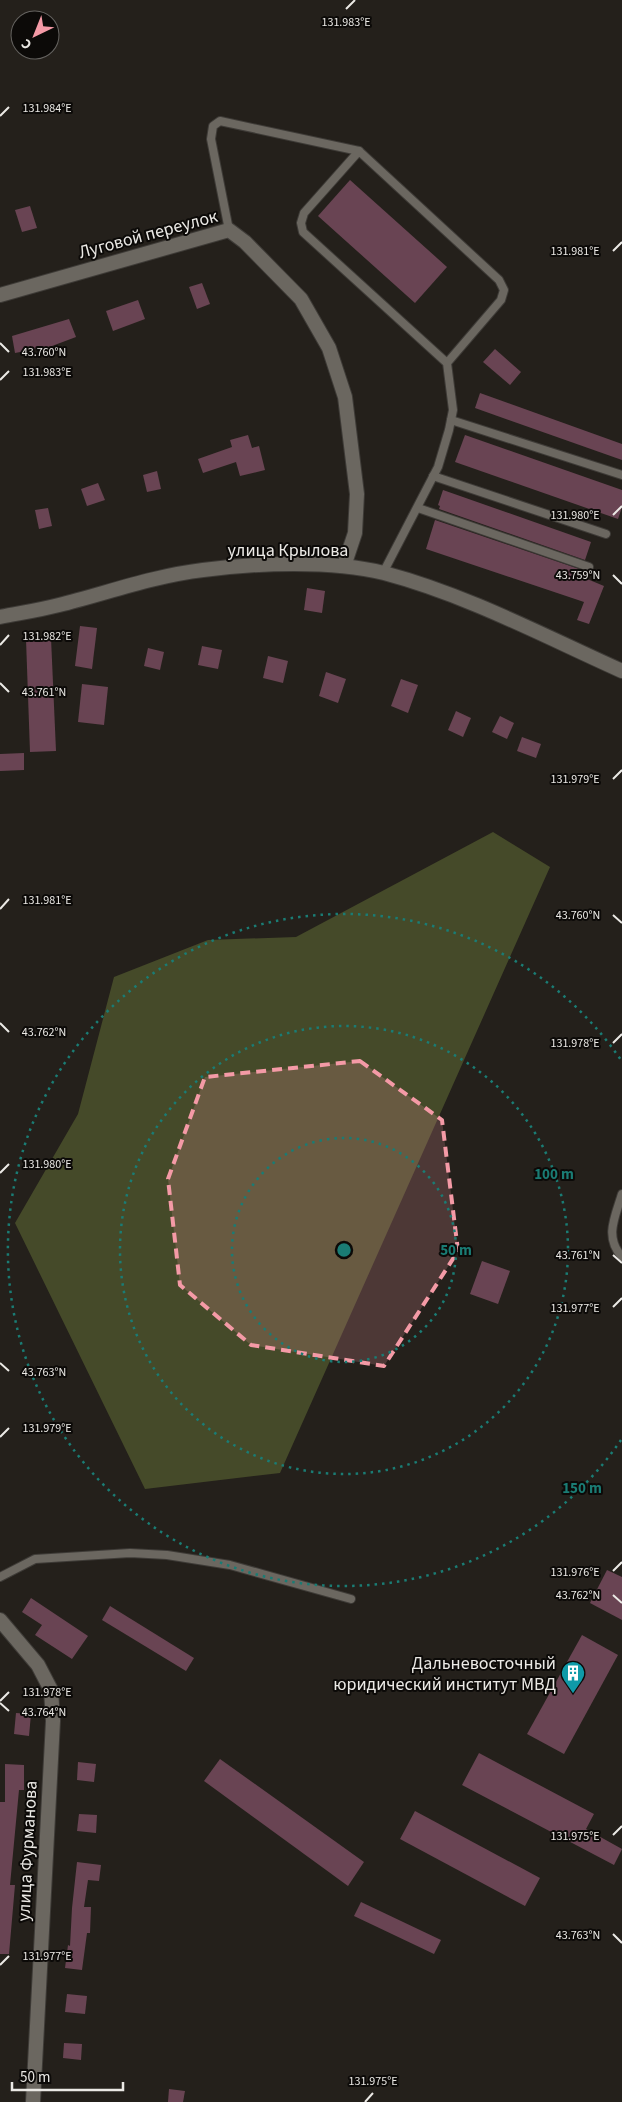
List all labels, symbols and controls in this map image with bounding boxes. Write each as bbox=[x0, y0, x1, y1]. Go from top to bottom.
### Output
north arrow bbox=[10, 10, 60, 60]
text: 131.983°E bbox=[321, 14, 371, 31]
text: С bbox=[17, 34, 37, 54]
text: 131.984°E bbox=[22, 100, 72, 117]
street label: Луговой переулок bbox=[76, 204, 221, 265]
text: 131.981°E bbox=[550, 243, 600, 260]
text: 43.760°N bbox=[22, 344, 66, 361]
text: 131.983°E bbox=[22, 364, 72, 381]
text: 131.980°E bbox=[550, 507, 600, 524]
street label: улица Крылова bbox=[228, 538, 348, 563]
text: 43.759°N bbox=[556, 567, 600, 584]
text: 131.982°E bbox=[22, 628, 72, 645]
text: 43.761°N bbox=[22, 684, 66, 701]
text: 131.979°E bbox=[550, 771, 600, 788]
text: 131.981°E bbox=[22, 892, 72, 909]
text: 43.760°N bbox=[556, 907, 600, 924]
text: 43.762°N bbox=[22, 1024, 66, 1041]
text: 131.978°E bbox=[550, 1035, 600, 1052]
text: 131.980°E bbox=[22, 1156, 72, 1173]
text: 100 m bbox=[534, 1164, 574, 1185]
text: 50 m bbox=[440, 1240, 472, 1261]
centre of rings bbox=[335, 1241, 353, 1259]
text: 43.761°N bbox=[556, 1247, 600, 1264]
text: 131.977°E bbox=[550, 1300, 600, 1317]
text: 43.763°N bbox=[22, 1364, 66, 1381]
text: 131.979°E bbox=[22, 1420, 72, 1437]
text: 150 m bbox=[562, 1478, 602, 1499]
text: 131.976°E bbox=[550, 1564, 600, 1581]
text: 43.762°N bbox=[556, 1587, 600, 1604]
place label: Дальневосточный юридический институт МВД bbox=[333, 1651, 557, 1697]
building icon: Дальневосточный юридический институт МВД bbox=[560, 1660, 586, 1694]
text: 131.978°E bbox=[22, 1684, 72, 1701]
text: 43.764°N bbox=[22, 1704, 66, 1721]
street label: улица Фурманова bbox=[11, 1780, 44, 1922]
text: 131.975°E bbox=[550, 1828, 600, 1845]
text: 43.763°N bbox=[556, 1927, 600, 1944]
text: 131.977°E bbox=[22, 1948, 72, 1965]
scale bar bbox=[12, 2060, 124, 2092]
text: 50 m bbox=[20, 2067, 50, 2088]
text: 131.975°E bbox=[348, 2073, 398, 2090]

